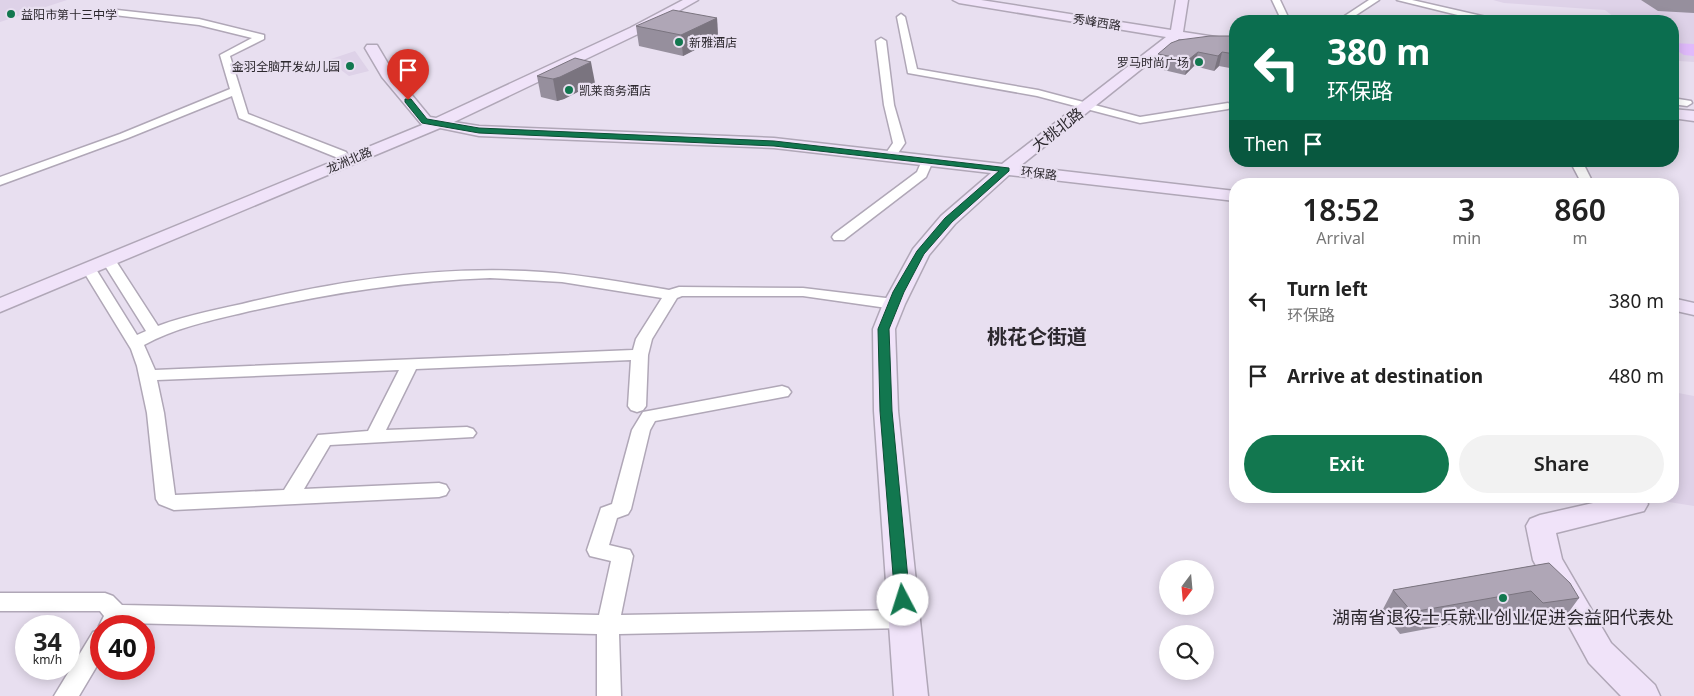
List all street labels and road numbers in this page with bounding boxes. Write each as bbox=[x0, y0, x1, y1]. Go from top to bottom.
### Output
street label: 秀峰西路 bbox=[1072, 10, 1122, 34]
street label: 大桃北路 bbox=[1027, 103, 1087, 155]
street label: 龙洲北路 bbox=[324, 143, 374, 177]
street label: 环保路 bbox=[1020, 162, 1058, 184]

